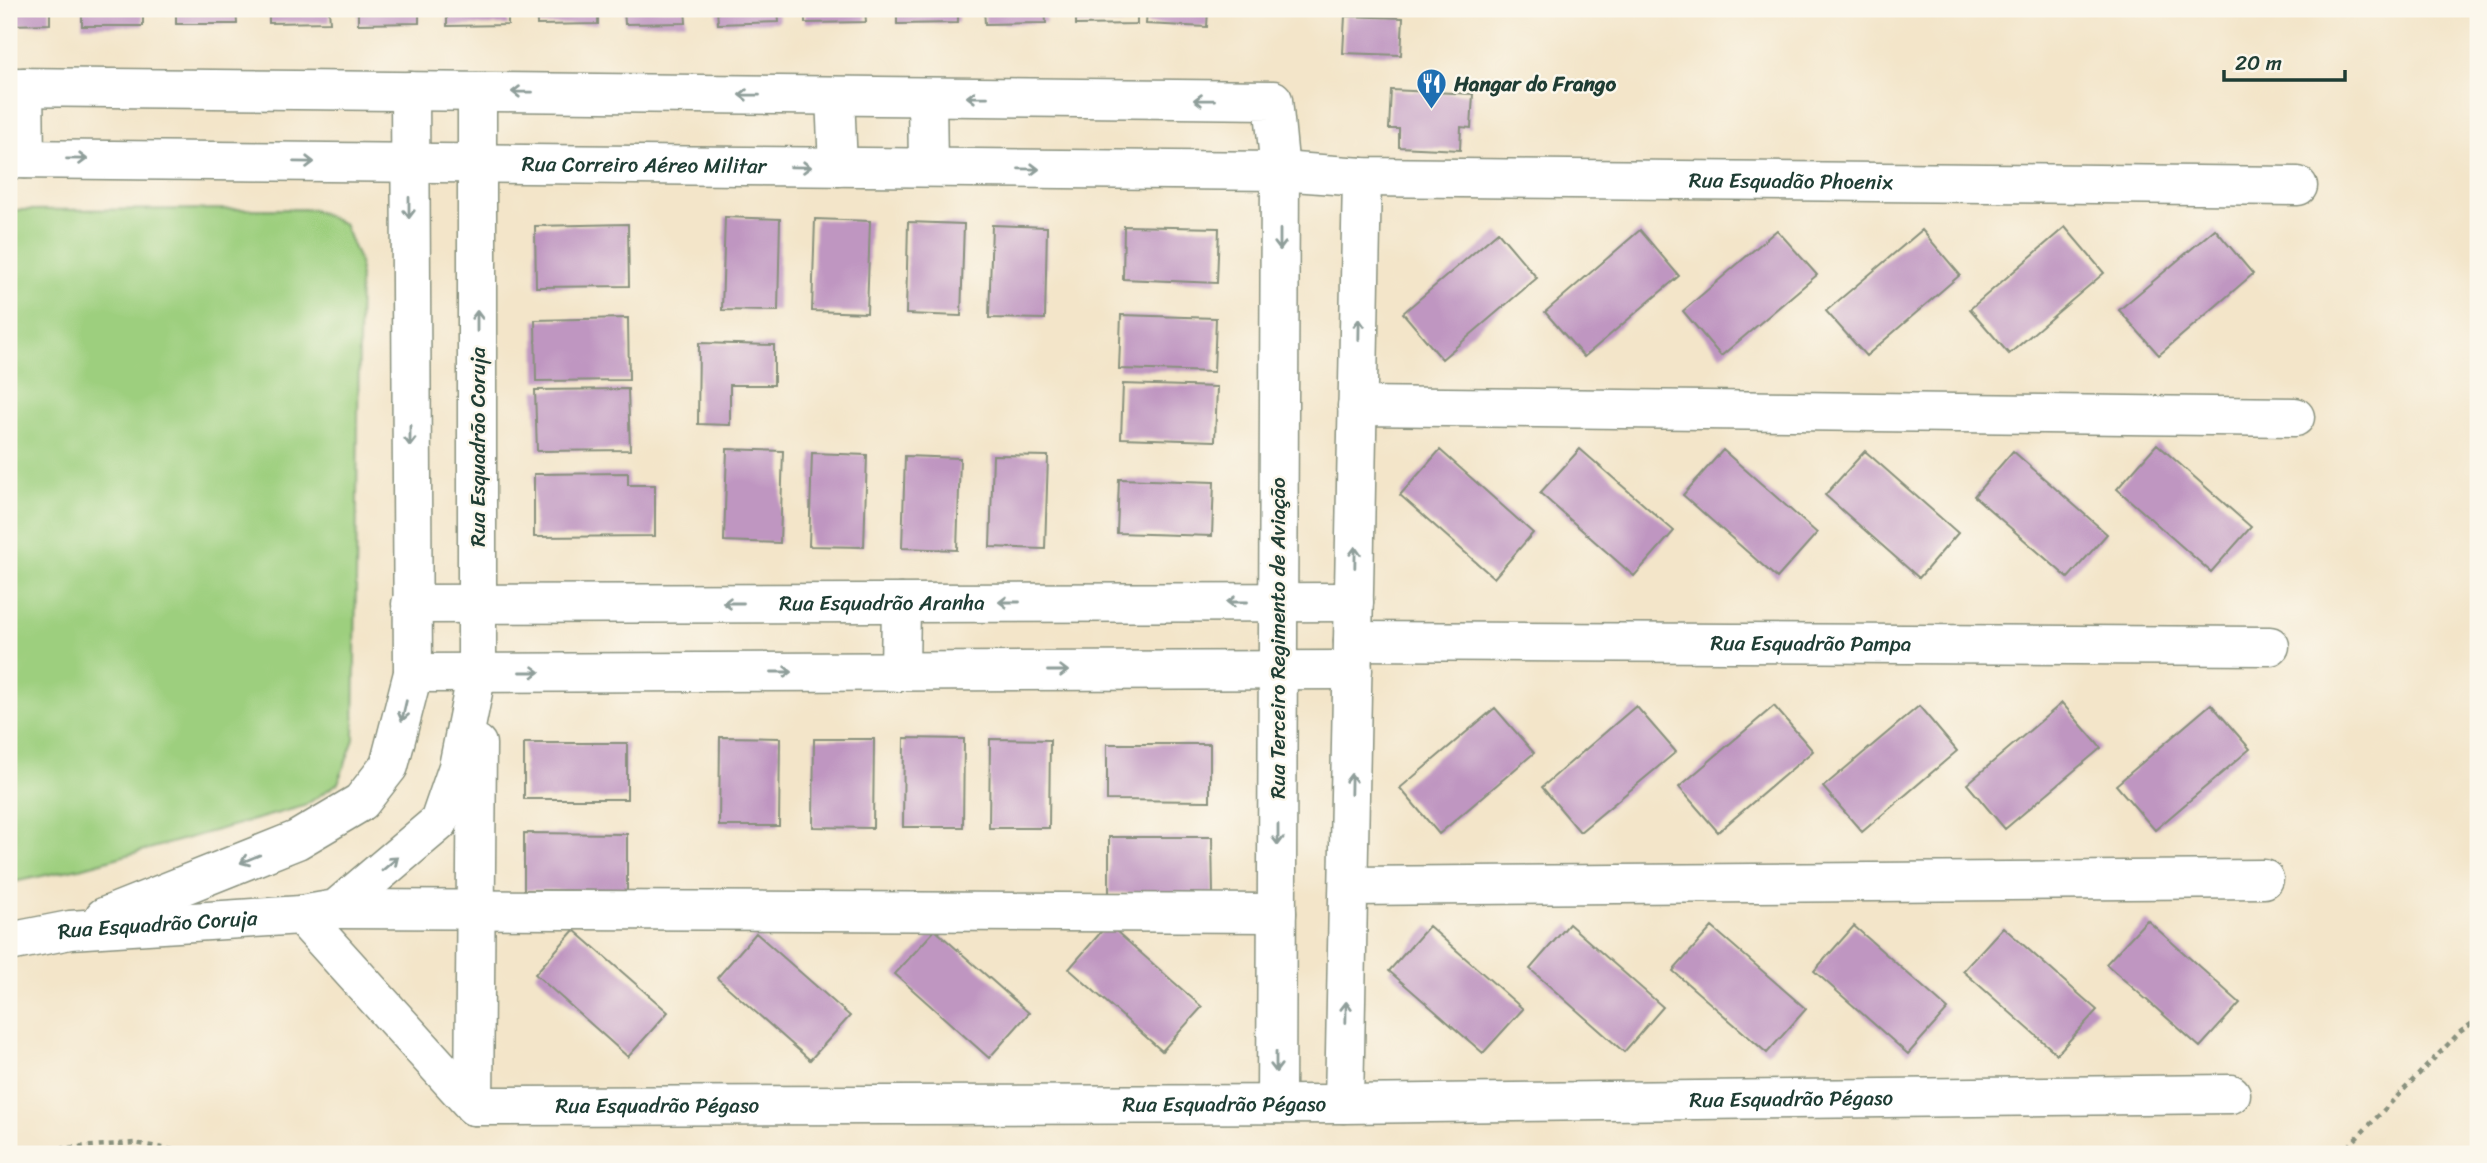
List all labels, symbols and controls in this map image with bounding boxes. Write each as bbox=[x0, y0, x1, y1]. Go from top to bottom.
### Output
scale bar bbox=[2224, 38, 2345, 82]
text: 20 m bbox=[2235, 44, 2282, 82]
place label: Hangar do Frango bbox=[1453, 65, 1616, 103]
restaurant icon: Hangar do Frango bbox=[1414, 67, 1448, 111]
one-way arrow bbox=[511, 85, 534, 99]
one-way arrow bbox=[738, 88, 761, 102]
one-way arrow bbox=[966, 90, 989, 104]
one-way arrow bbox=[1193, 93, 1216, 106]
street label: Rua Correiro Aéreo Militar bbox=[522, 145, 768, 185]
one-way arrow bbox=[65, 153, 88, 166]
one-way arrow bbox=[293, 155, 316, 169]
one-way arrow bbox=[790, 160, 813, 174]
street label: Rua Esquadão Phoenix bbox=[1689, 161, 1893, 201]
one-way arrow bbox=[1017, 162, 1040, 175]
one-way arrow bbox=[402, 197, 416, 220]
one-way arrow bbox=[1273, 228, 1287, 251]
one-way arrow bbox=[470, 310, 484, 333]
one-way arrow bbox=[1352, 318, 1366, 341]
street label: Rua Esquadrão Coruja bbox=[459, 347, 497, 547]
one-way arrow bbox=[403, 424, 417, 447]
street label: Rua Terceiro Regimento de Aviação bbox=[1259, 477, 1297, 799]
one-way arrow bbox=[1348, 545, 1361, 568]
street label: Rua Esquadrão Aranha bbox=[779, 584, 985, 622]
one-way arrow bbox=[998, 595, 1021, 609]
one-way arrow bbox=[1225, 595, 1248, 609]
one-way arrow bbox=[721, 596, 744, 610]
street label: Rua Esquadrão Pampa bbox=[1710, 624, 1912, 663]
one-way arrow bbox=[1047, 664, 1070, 678]
one-way arrow bbox=[518, 665, 541, 679]
one-way arrow bbox=[770, 665, 793, 679]
one-way arrow bbox=[397, 700, 410, 722]
one-way arrow bbox=[1344, 773, 1358, 796]
one-way arrow bbox=[1271, 823, 1284, 846]
one-way arrow bbox=[239, 854, 261, 867]
one-way arrow bbox=[381, 856, 399, 872]
street label: Rua Esquadrão Coruja bbox=[54, 899, 259, 951]
one-way arrow bbox=[1340, 1000, 1353, 1023]
one-way arrow bbox=[1269, 1050, 1283, 1073]
street label: Rua Esquadrão Pégaso bbox=[1689, 1079, 1894, 1119]
street label: Rua Esquadrão Pégaso bbox=[1122, 1085, 1327, 1124]
street label: Rua Esquadrão Pégaso bbox=[555, 1086, 760, 1125]

